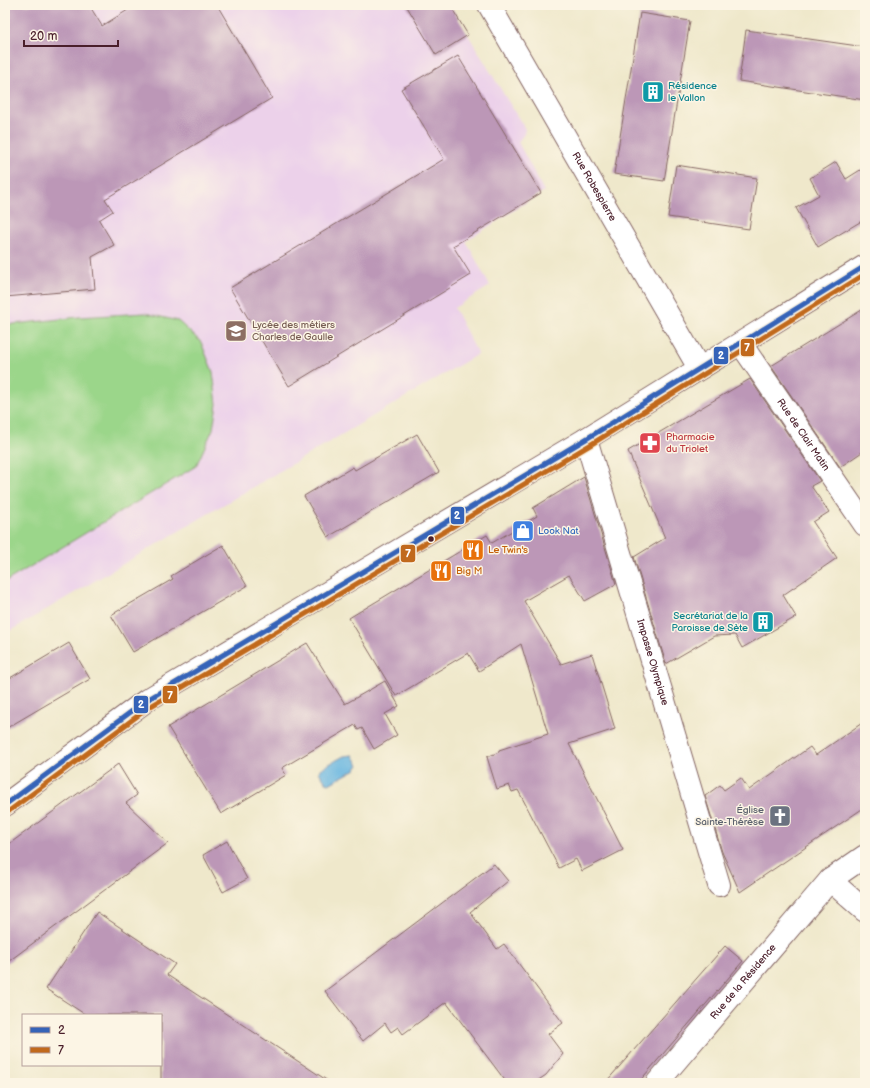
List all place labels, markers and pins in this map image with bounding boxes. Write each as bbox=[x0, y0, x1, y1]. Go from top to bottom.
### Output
building icon: Résidence le Vallon bbox=[640, 79, 666, 105]
place label: Résidence le Vallon bbox=[668, 80, 717, 104]
school or university icon: Lycée des métiers Charles de Gaulle bbox=[223, 318, 249, 344]
place label: Lycée des métiers Charles de Gaulle bbox=[252, 319, 335, 343]
pharmacy icon: Pharmacie du Triolet bbox=[637, 430, 663, 456]
place label: Pharmacie du Triolet bbox=[666, 431, 715, 455]
shop icon: Look Nat bbox=[510, 518, 536, 544]
place label: Look Nat bbox=[538, 525, 579, 537]
unlabelled marker bbox=[426, 534, 436, 544]
restaurant icon: Le Twin's bbox=[460, 537, 486, 563]
place label: Le Twin's bbox=[488, 544, 528, 556]
restaurant icon: Big M bbox=[428, 558, 454, 584]
place label: Big M bbox=[456, 565, 482, 577]
building icon: Secrétariat de la Paroisse de Sète bbox=[750, 609, 776, 635]
place label: Secrétariat de la Paroisse de Sète bbox=[672, 610, 748, 634]
church icon: Église Sainte-Thérèse bbox=[767, 803, 793, 829]
place label: Église Sainte-Thérèse bbox=[695, 804, 764, 828]

